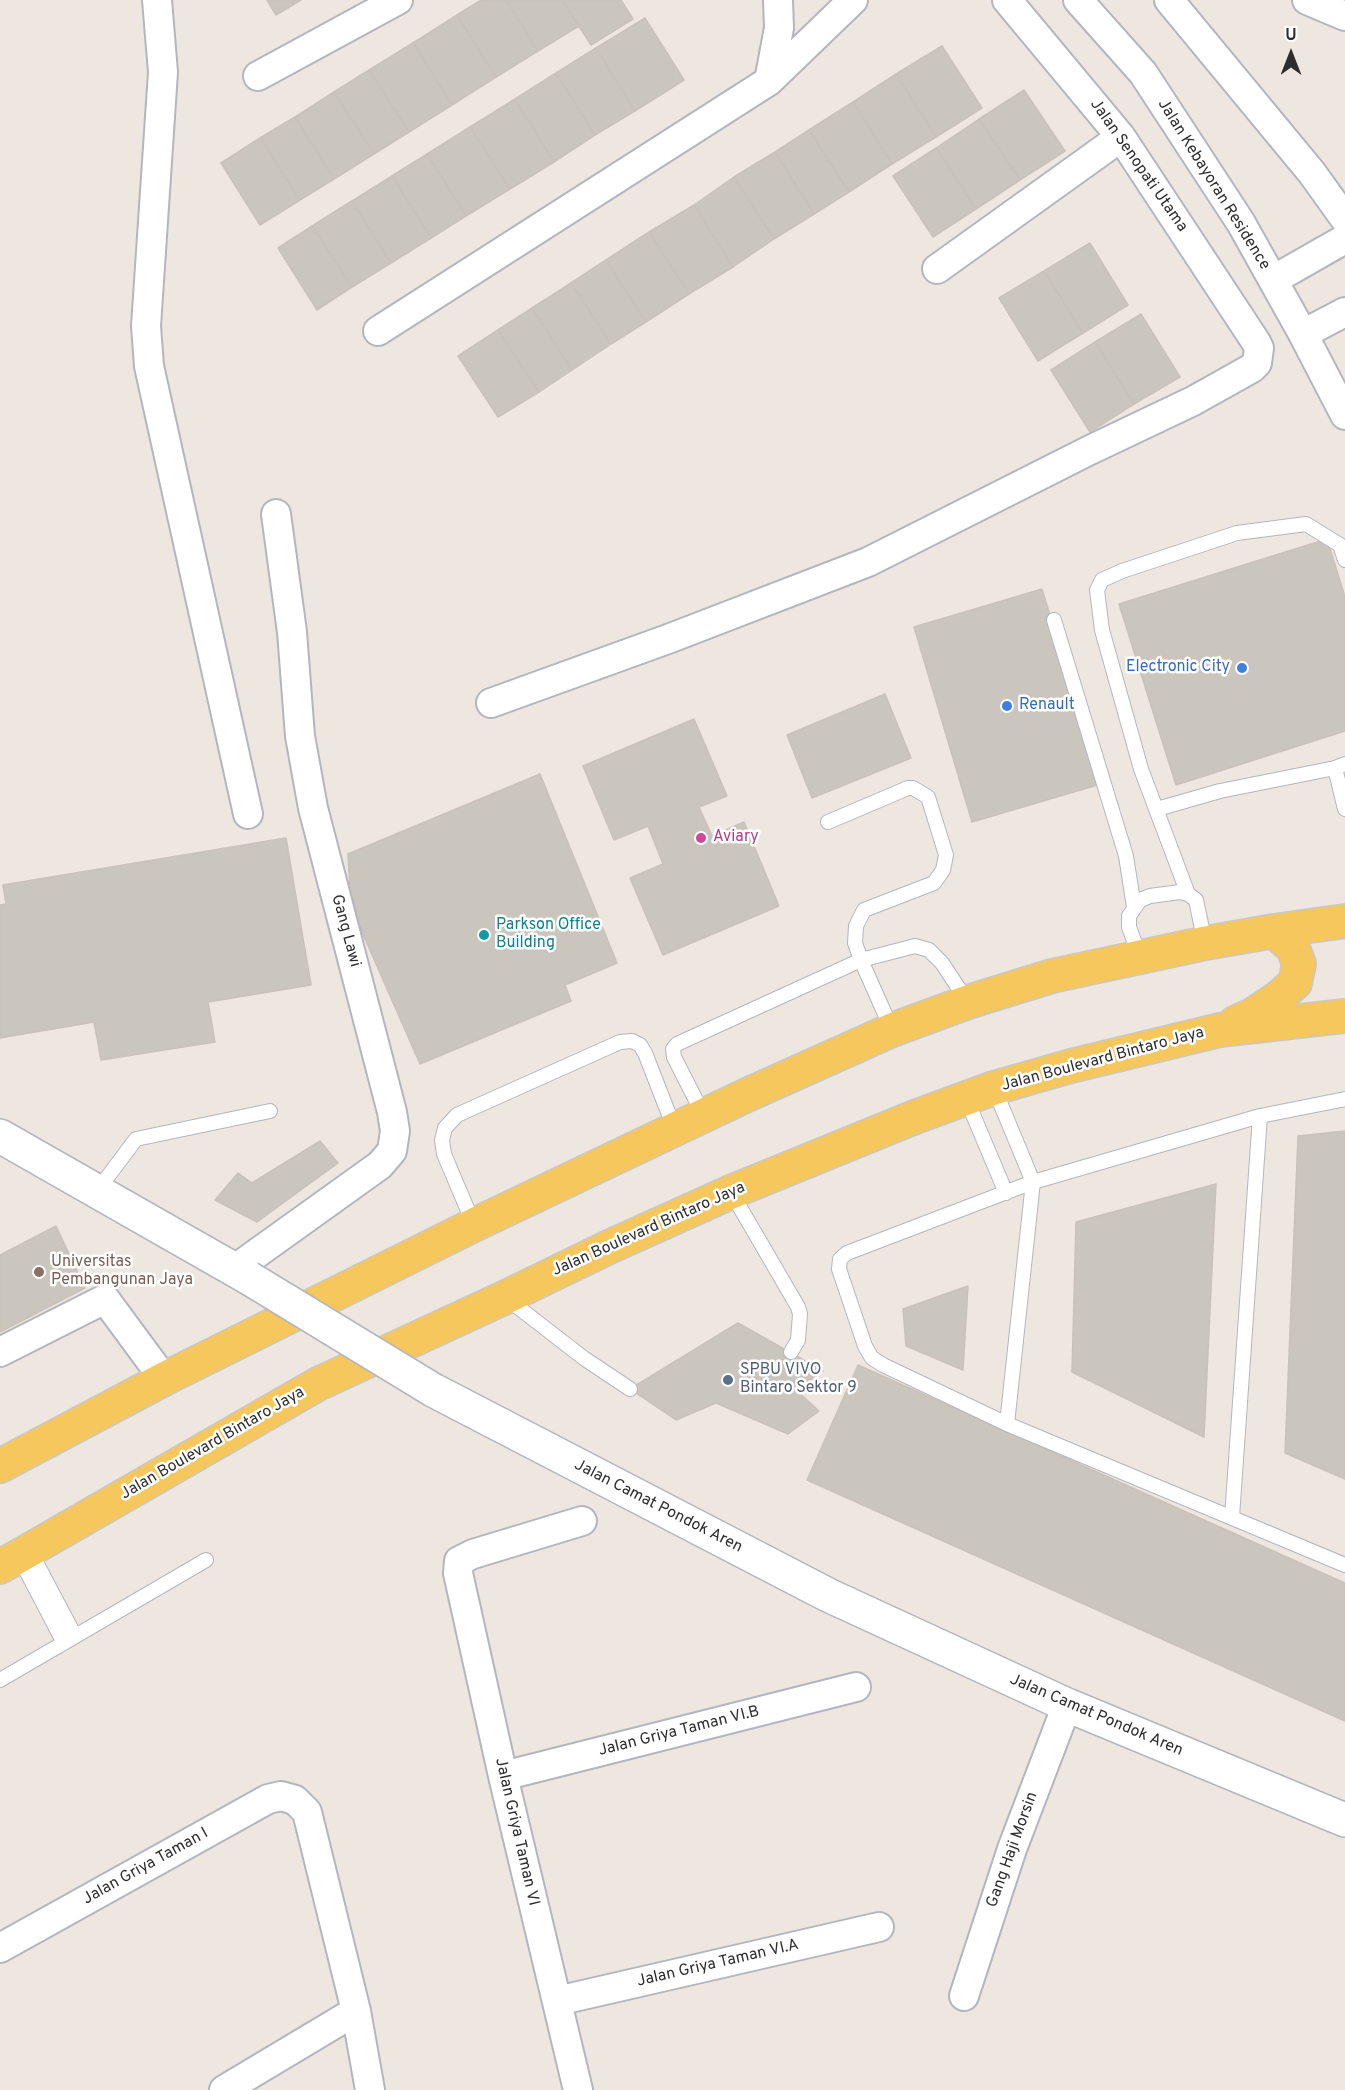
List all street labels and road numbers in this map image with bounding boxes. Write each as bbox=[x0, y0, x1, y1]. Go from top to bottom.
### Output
street label: Jalan Senopati Utama bbox=[1085, 96, 1191, 236]
street label: Jalan Kebayoran Residence bbox=[1152, 96, 1274, 274]
street label: Gang Lawi bbox=[326, 893, 364, 969]
street label: Jalan Boulevard Bintaro Jaya bbox=[1000, 1024, 1206, 1096]
street label: Jalan Boulevard Bintaro Jaya bbox=[550, 1179, 748, 1281]
street label: Jalan Boulevard Bintaro Jaya bbox=[118, 1383, 308, 1505]
street label: Jalan Camat Pondok Aren bbox=[571, 1456, 745, 1558]
street label: Jalan Camat Pondok Aren bbox=[1007, 1671, 1185, 1761]
street label: Jalan Griya Taman VI.B bbox=[597, 1703, 761, 1761]
street label: Jalan Griya Taman VI bbox=[490, 1756, 542, 1908]
street label: Gang Haji Morsin bbox=[983, 1790, 1043, 1910]
street label: Jalan Griya Taman I bbox=[80, 1824, 212, 1910]
street label: Jalan Griya Taman VI.A bbox=[635, 1936, 801, 1992]

